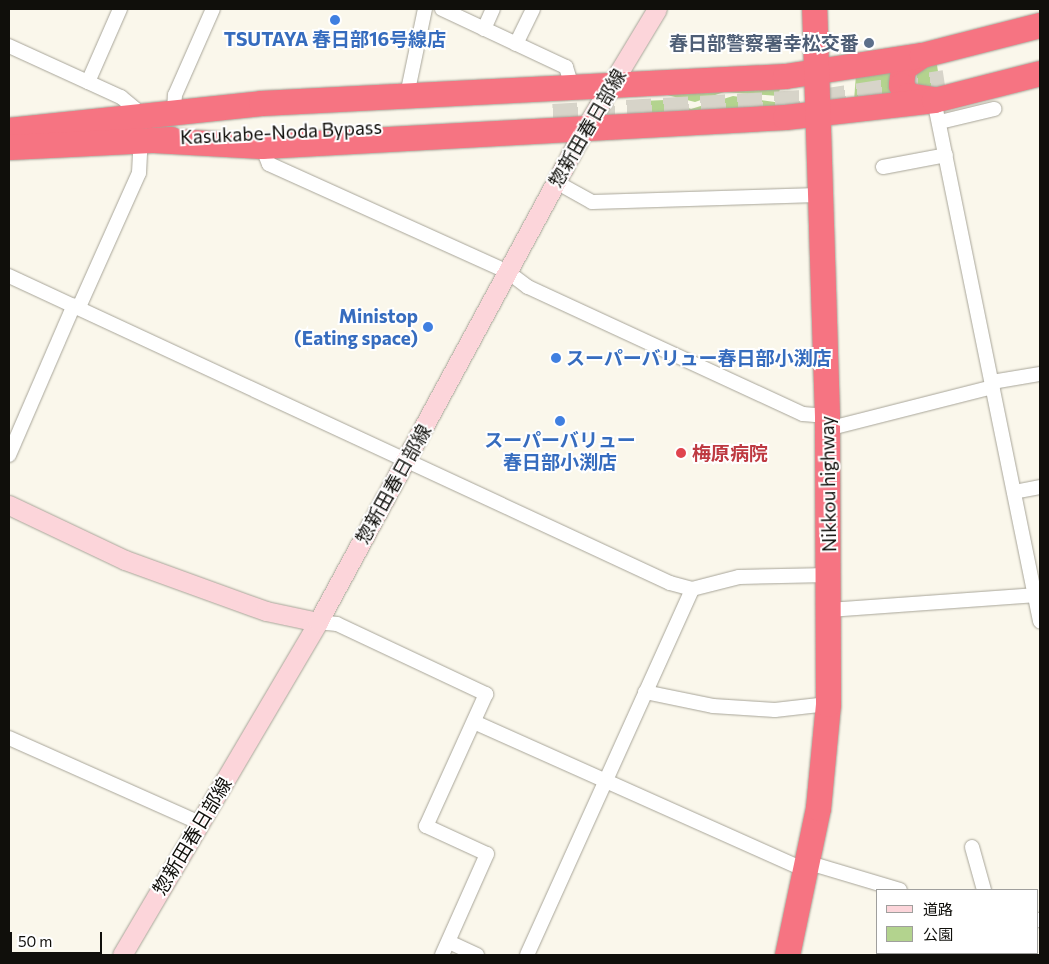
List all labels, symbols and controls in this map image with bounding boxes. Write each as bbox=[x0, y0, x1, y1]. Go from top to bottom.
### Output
marker: TSUTAYA 春日部16号線店 bbox=[329, 14, 341, 26]
place label: TSUTAYA 春日部16号線店 bbox=[224, 28, 446, 50]
place label: 春日部警察署幸松交番 bbox=[669, 32, 859, 54]
marker: 春日部警察署幸松交番 bbox=[863, 37, 875, 49]
street label: 惣新田春日部線 bbox=[544, 65, 630, 191]
street label: Kasukabe-Noda Bypass bbox=[179, 115, 383, 149]
place label: Ministop (Eating space) bbox=[294, 305, 418, 349]
marker: Ministop (Eating space) bbox=[422, 321, 434, 333]
place label: スーパーバリュー春日部小渕店 bbox=[566, 347, 832, 369]
marker: スーパーバリュー春日部小渕店 bbox=[550, 352, 562, 364]
marker: スーパーバリュー 春日部小渕店 bbox=[554, 415, 566, 427]
street label: Nikkou highway bbox=[815, 416, 841, 552]
street label: 惣新田春日部線 bbox=[351, 420, 435, 548]
place label: スーパーバリュー 春日部小渕店 bbox=[484, 429, 636, 473]
place label: 梅原病院 bbox=[692, 442, 768, 464]
marker: 梅原病院 bbox=[674, 446, 688, 460]
street label: 惣新田春日部線 bbox=[148, 773, 236, 899]
legend bbox=[876, 889, 1039, 954]
text: 道路 bbox=[923, 900, 953, 918]
scale bar bbox=[12, 922, 105, 954]
text: 公園 bbox=[923, 925, 953, 943]
text: 50 m bbox=[18, 932, 52, 950]

